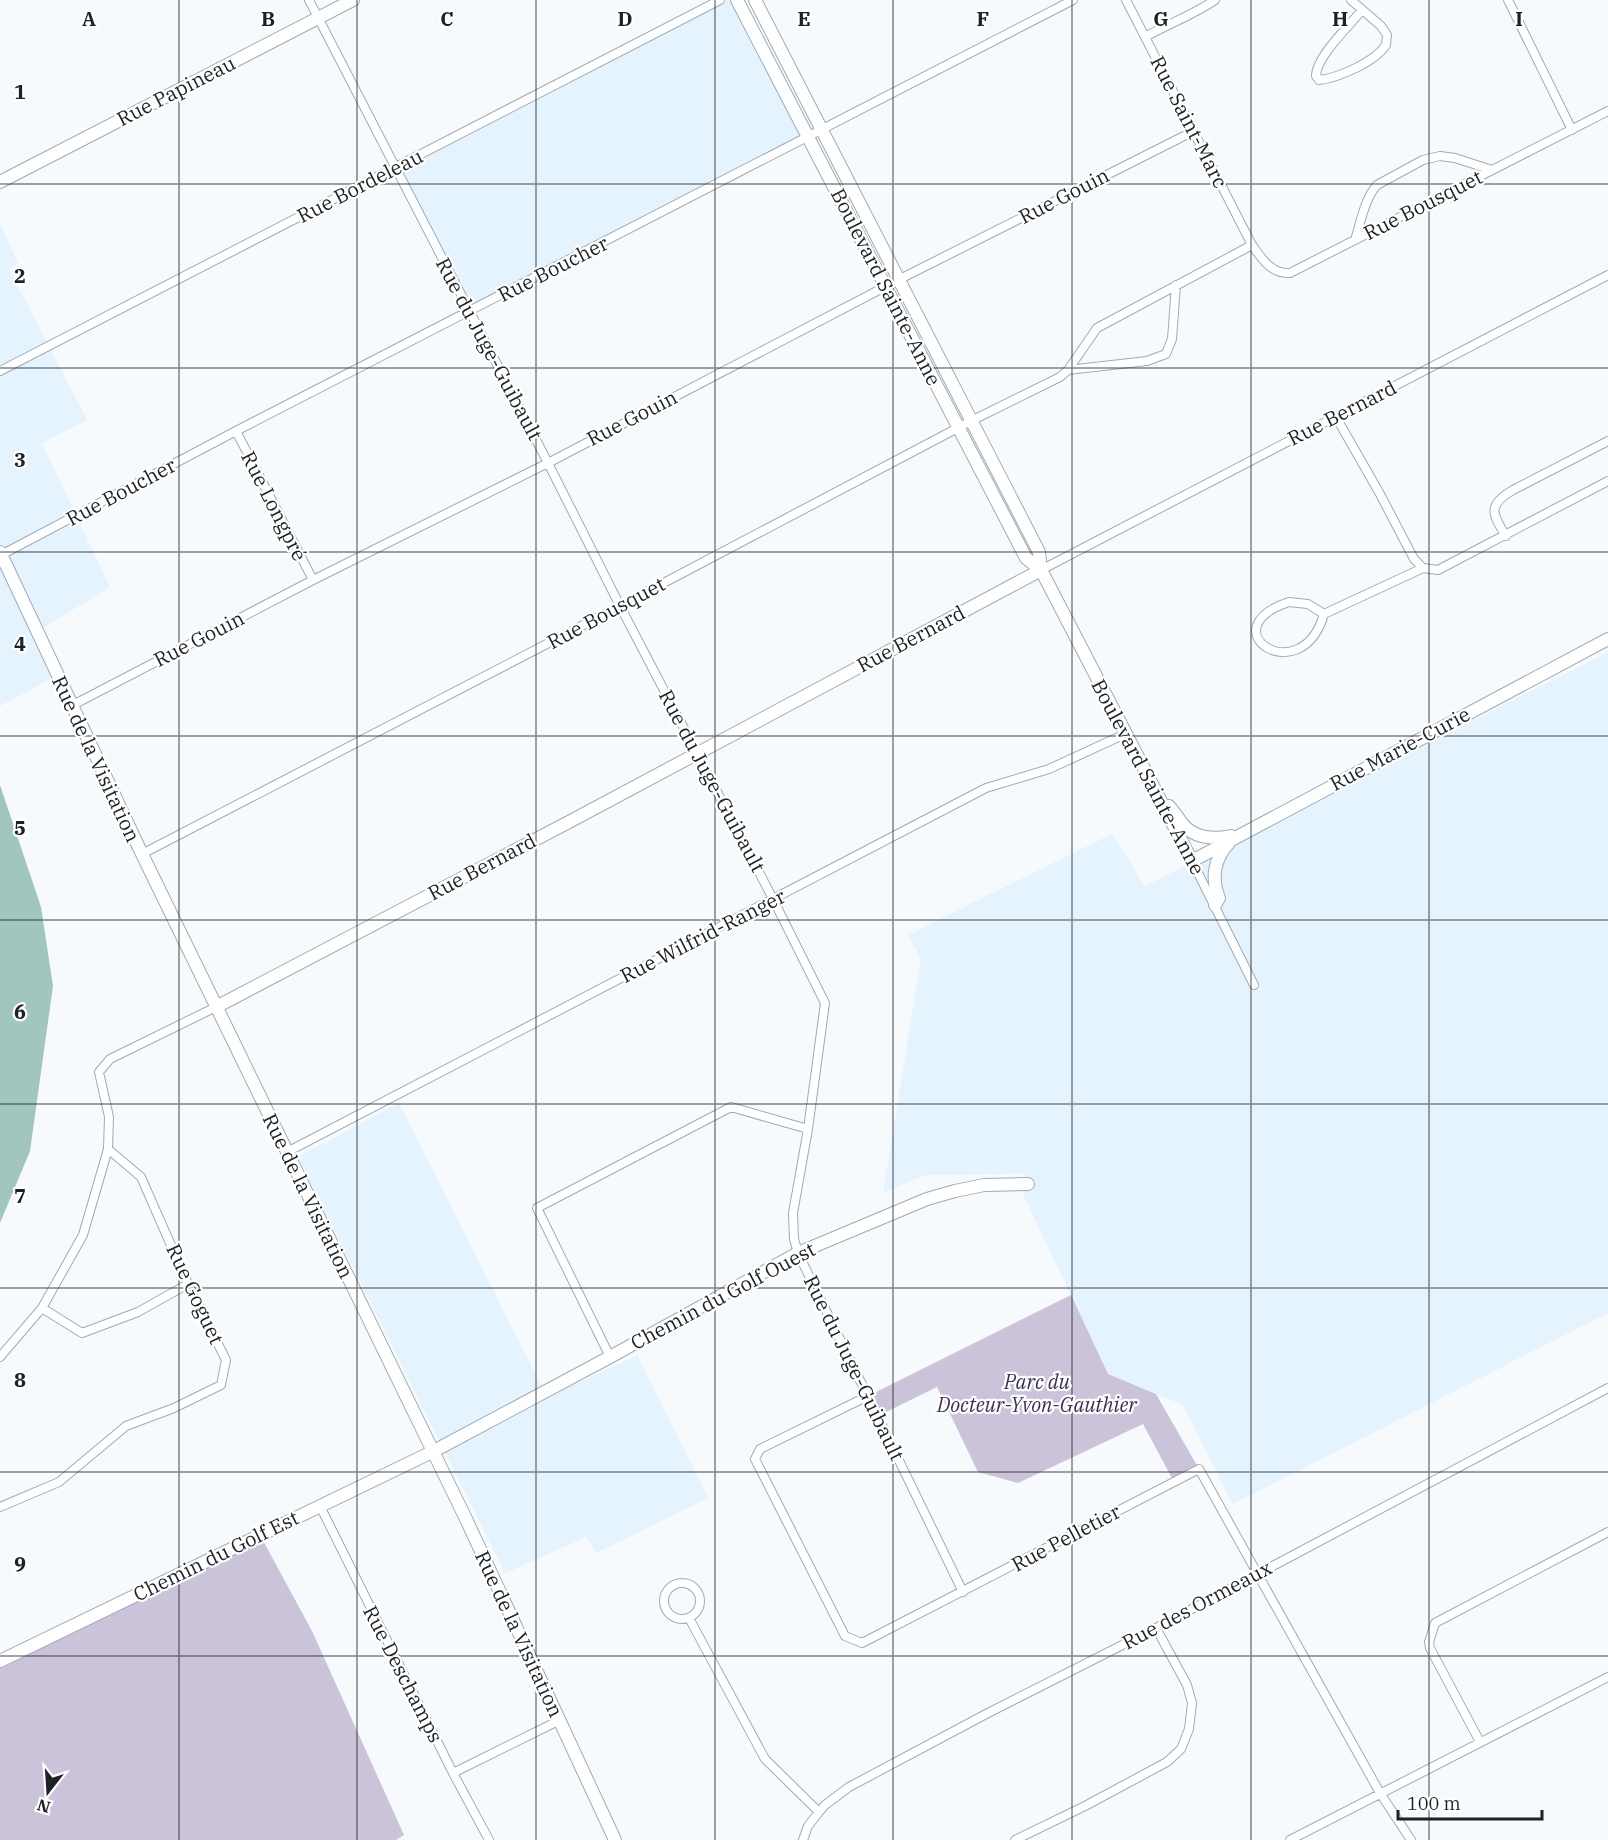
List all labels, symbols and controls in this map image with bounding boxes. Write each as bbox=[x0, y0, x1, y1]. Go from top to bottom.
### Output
text: A bbox=[82, 5, 96, 32]
text: B bbox=[261, 5, 275, 32]
text: C bbox=[440, 5, 454, 32]
text: D bbox=[617, 5, 633, 32]
text: E bbox=[797, 5, 811, 32]
text: F bbox=[977, 5, 989, 32]
text: G bbox=[1153, 5, 1169, 32]
text: H bbox=[1332, 5, 1348, 32]
text: I bbox=[1515, 5, 1523, 32]
street label: Rue Papineau bbox=[112, 49, 240, 132]
street label: Rue Saint-Marc bbox=[1145, 51, 1234, 192]
text: 1 bbox=[14, 78, 26, 105]
street label: Rue Bordeleau bbox=[292, 142, 427, 229]
street label: Rue Gouin bbox=[1014, 161, 1114, 230]
street label: Rue Bousquet bbox=[1359, 163, 1487, 246]
street label: Boulevard Sainte-Anne bbox=[825, 184, 948, 390]
street label: Rue Boucher bbox=[493, 229, 613, 308]
street label: Rue du Juge-Guibault bbox=[430, 253, 549, 445]
text: 2 bbox=[14, 262, 26, 289]
street label: Rue Bernard bbox=[1283, 374, 1401, 452]
street label: Rue Gouin bbox=[582, 383, 682, 452]
text: 3 bbox=[14, 446, 26, 473]
street label: Rue Longpré bbox=[235, 446, 314, 565]
street label: Rue Boucher bbox=[61, 451, 180, 532]
street label: Rue Bousquet bbox=[542, 570, 670, 655]
street label: Rue Bernard bbox=[852, 599, 970, 678]
street label: Rue Gouin bbox=[149, 604, 249, 673]
text: 4 bbox=[14, 630, 26, 657]
street label: Rue de la Visitation bbox=[46, 671, 147, 847]
street label: Boulevard Sainte-Anne bbox=[1085, 674, 1212, 879]
street label: Rue du Juge-Guibault bbox=[653, 685, 772, 877]
street label: Rue Marie-Curie bbox=[1325, 700, 1475, 797]
text: 5 bbox=[14, 814, 26, 841]
street label: Rue Bernard bbox=[423, 827, 541, 906]
street label: Rue Wilfrid-Ranger bbox=[616, 882, 790, 989]
text: 6 bbox=[14, 998, 26, 1025]
street label: Rue de la Visitation bbox=[257, 1109, 360, 1283]
text: 7 bbox=[14, 1182, 26, 1209]
street label: Chemin du Golf Ouest bbox=[626, 1235, 820, 1356]
street label: Rue Goguet bbox=[160, 1239, 230, 1348]
street label: Rue du Juge-Guibault bbox=[798, 1271, 911, 1465]
text: 8 bbox=[14, 1366, 26, 1393]
park label: Parc du Docteur-Yvon-Gauthier bbox=[936, 1368, 1138, 1418]
street label: Rue Pelletier bbox=[1007, 1498, 1125, 1578]
street label: Chemin du Golf Est bbox=[129, 1504, 303, 1607]
street label: Rue de la Visitation bbox=[469, 1546, 570, 1722]
text: 9 bbox=[14, 1550, 26, 1577]
street label: Rue des Ormeaux bbox=[1117, 1554, 1276, 1655]
street label: Rue Deschamps bbox=[357, 1601, 450, 1747]
north arrow bbox=[18, 1762, 78, 1822]
scale bar bbox=[1398, 1783, 1542, 1821]
text: 100 m bbox=[1407, 1792, 1461, 1815]
text: N bbox=[35, 1795, 53, 1818]

